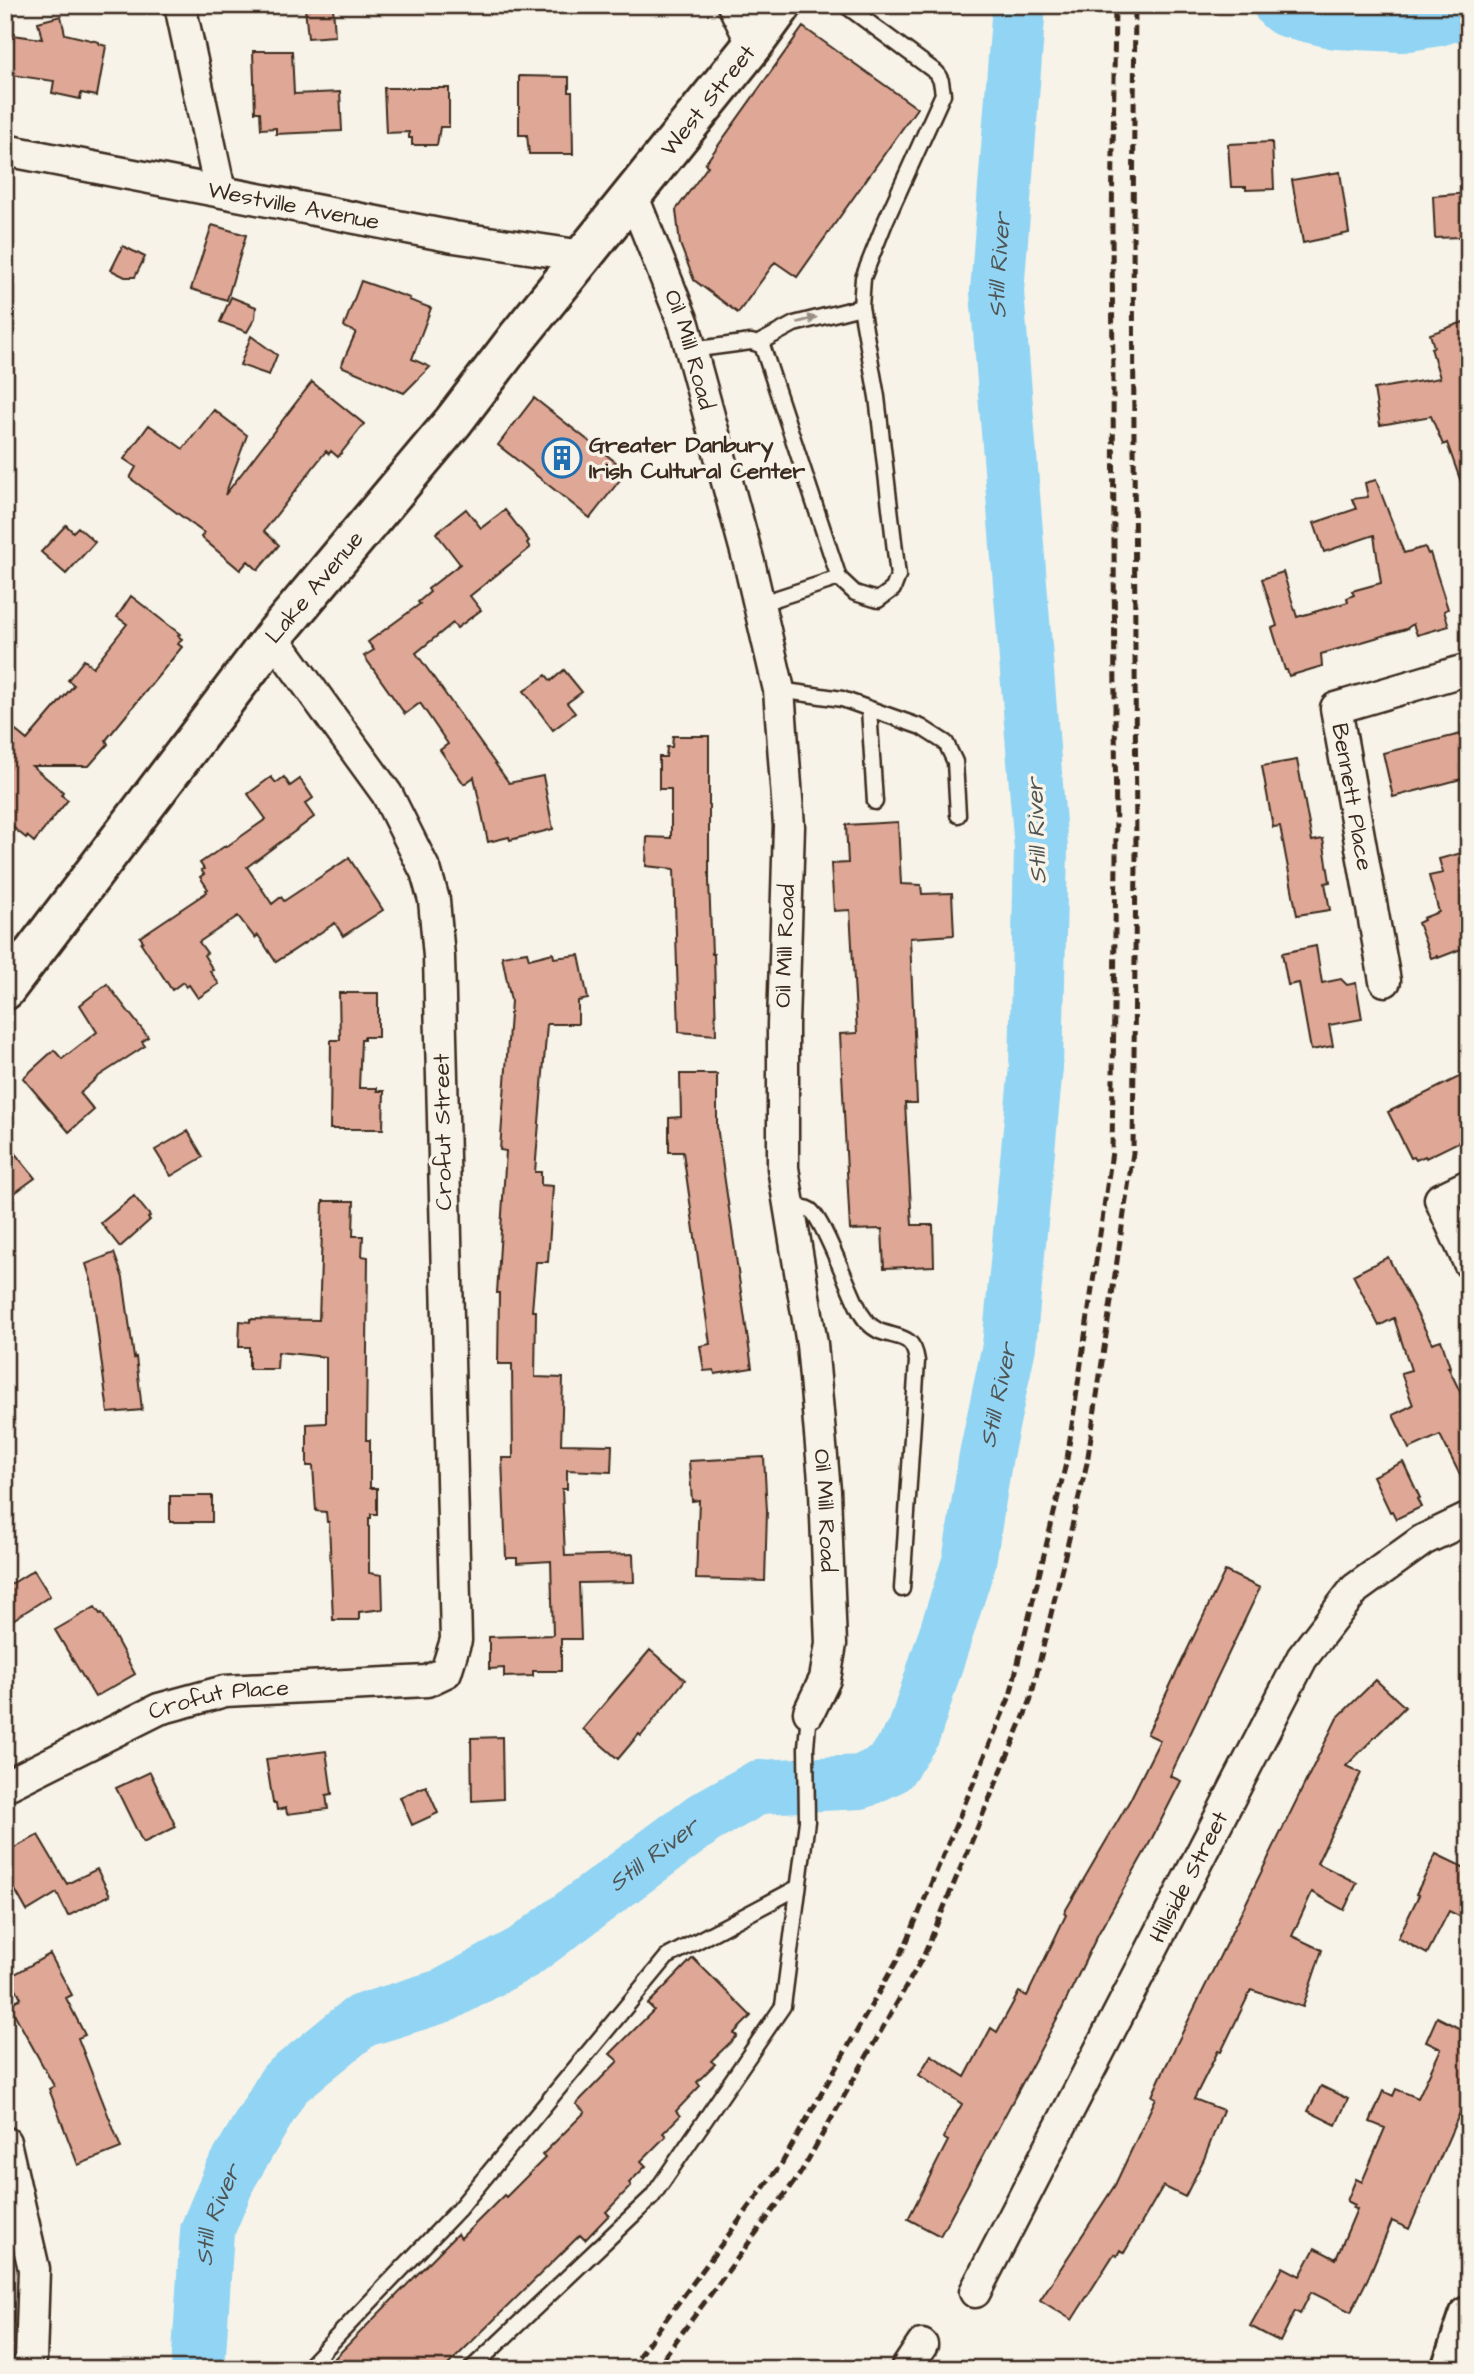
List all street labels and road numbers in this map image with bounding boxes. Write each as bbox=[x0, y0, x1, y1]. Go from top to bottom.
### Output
street label: West Street bbox=[653, 37, 763, 163]
street label: Westville Avenue bbox=[205, 174, 382, 238]
street label: Oil Mill Road bbox=[656, 285, 723, 413]
street label: Lake Avenue bbox=[258, 524, 371, 651]
street label: Bennett Place bbox=[1323, 721, 1381, 873]
street label: Oil Mill Road bbox=[767, 884, 803, 1008]
street label: Crofut Street bbox=[426, 1053, 460, 1211]
street label: Oil Mill Road bbox=[805, 1447, 844, 1573]
street label: Crofut Place bbox=[142, 1672, 290, 1728]
street label: Hillside Street bbox=[1142, 1805, 1237, 1948]

